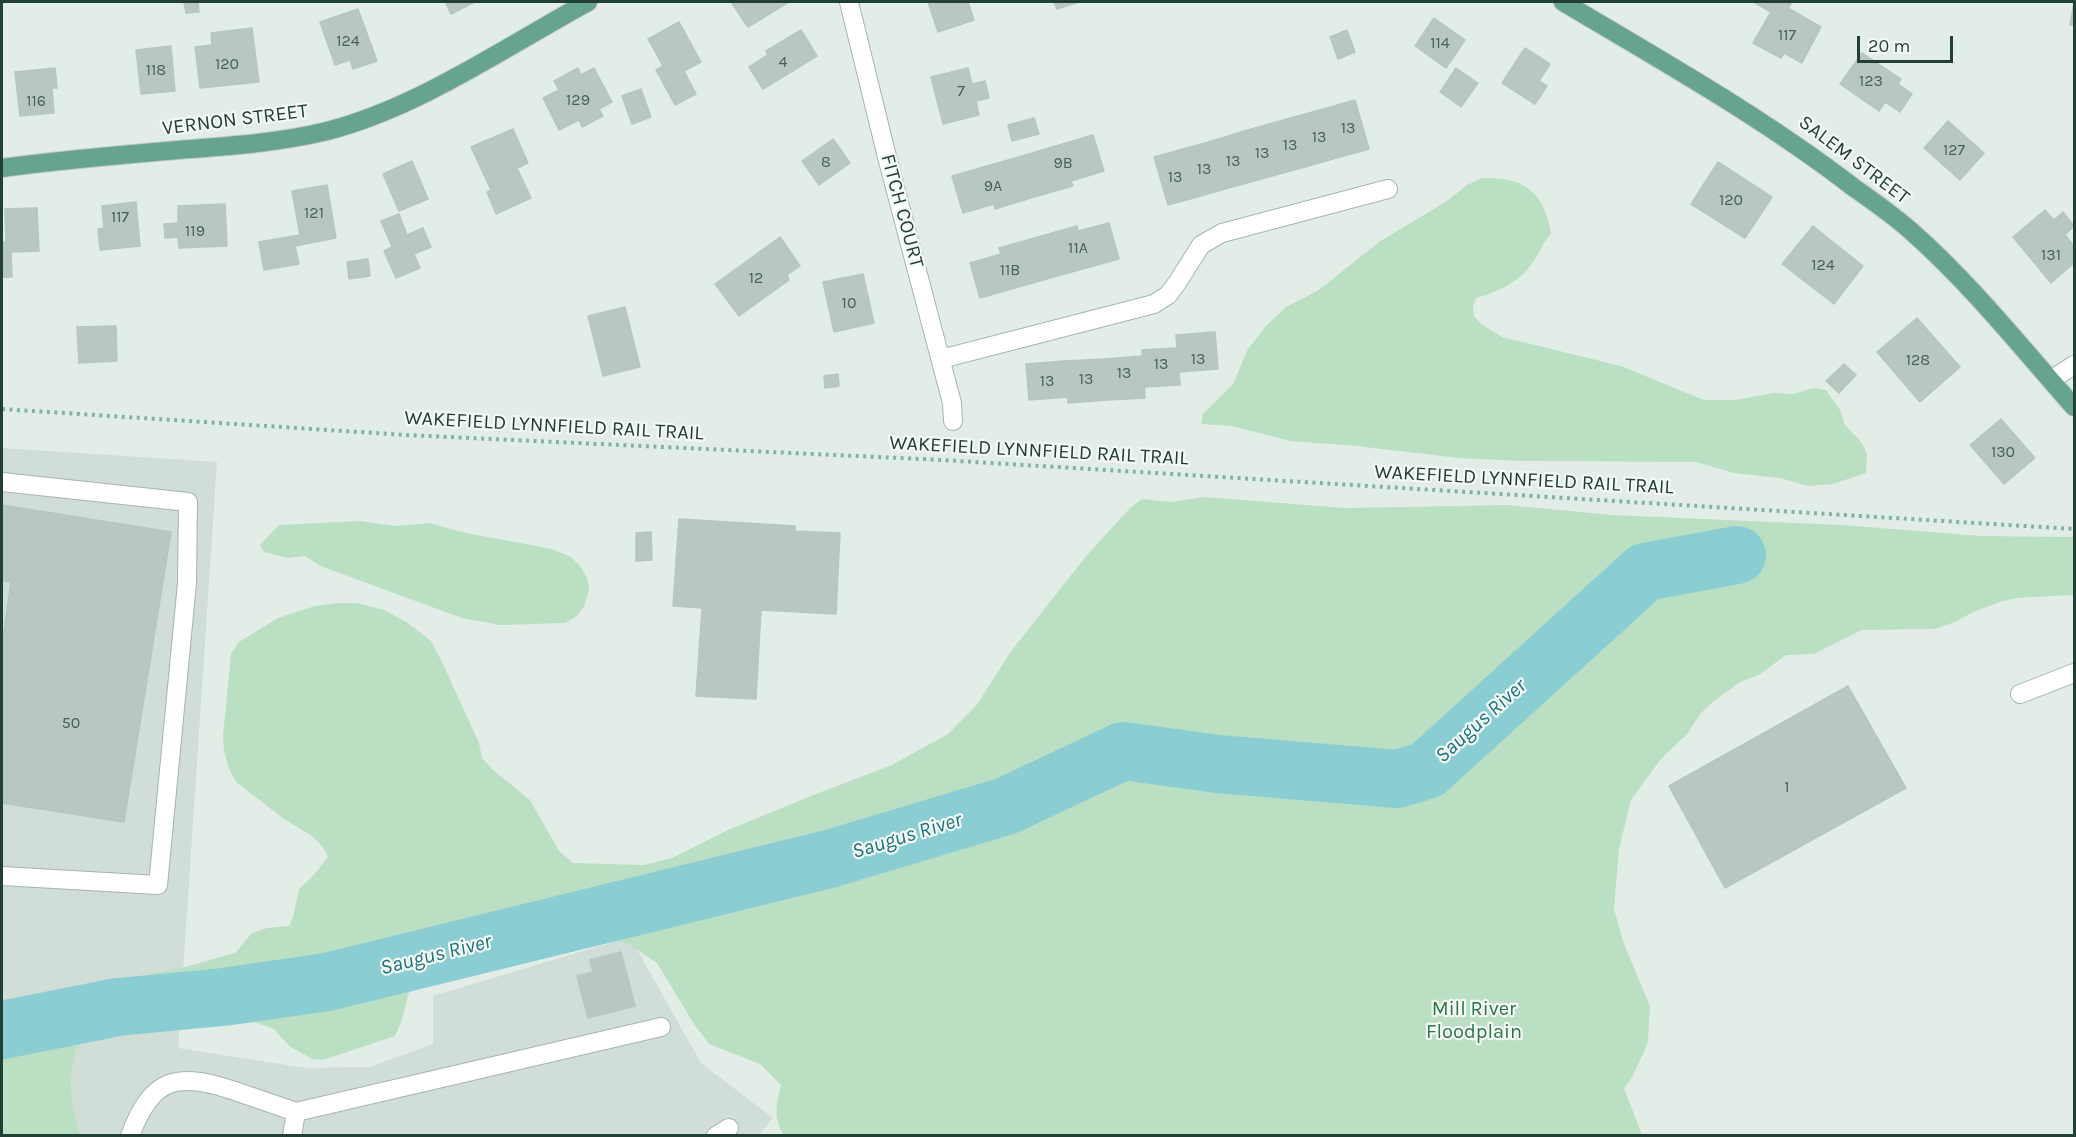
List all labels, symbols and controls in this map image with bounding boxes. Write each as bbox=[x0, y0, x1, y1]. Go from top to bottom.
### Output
scale bar bbox=[1860, 24, 1956, 62]
house number: 117 bbox=[1778, 25, 1796, 45]
house number: 124 bbox=[336, 31, 360, 51]
house number: 114 bbox=[1430, 33, 1450, 53]
text: 20 m bbox=[1868, 35, 1910, 57]
house number: 4 bbox=[779, 52, 787, 72]
house number: 120 bbox=[215, 54, 239, 74]
house number: 118 bbox=[146, 60, 166, 80]
house number: 123 bbox=[1859, 71, 1883, 91]
house number: 7 bbox=[957, 81, 965, 101]
house number: 129 bbox=[566, 90, 590, 110]
house number: 116 bbox=[26, 91, 46, 111]
street label: VERNON STREET bbox=[161, 99, 309, 141]
street label: SALEM STREET bbox=[1794, 110, 1914, 210]
house number: 13 bbox=[1341, 118, 1355, 138]
house number: 13 bbox=[1312, 127, 1326, 147]
house number: 13 bbox=[1283, 135, 1297, 155]
house number: 127 bbox=[1943, 140, 1965, 160]
house number: 13 bbox=[1255, 143, 1269, 163]
street label: FITCH COURT bbox=[875, 151, 929, 271]
house number: 13 bbox=[1226, 151, 1240, 171]
house number: 8 bbox=[821, 152, 831, 172]
house number: 9B bbox=[1053, 153, 1073, 173]
house number: 13 bbox=[1197, 159, 1211, 179]
house number: 13 bbox=[1168, 167, 1182, 187]
house number: 9A bbox=[984, 176, 1002, 196]
house number: 120 bbox=[1719, 190, 1743, 210]
house number: 121 bbox=[304, 203, 324, 223]
house number: 117 bbox=[111, 207, 129, 227]
house number: 119 bbox=[185, 221, 205, 241]
house number: 11A bbox=[1068, 238, 1088, 258]
house number: 131 bbox=[2041, 245, 2061, 265]
house number: 124 bbox=[1811, 255, 1835, 275]
house number: 11B bbox=[1000, 260, 1020, 280]
house number: 12 bbox=[749, 268, 763, 288]
house number: 10 bbox=[842, 293, 856, 313]
house number: 13 bbox=[1191, 349, 1205, 369]
house number: 128 bbox=[1906, 350, 1930, 370]
house number: 13 bbox=[1154, 354, 1168, 374]
house number: 13 bbox=[1117, 363, 1131, 383]
house number: 13 bbox=[1079, 369, 1093, 389]
house number: 13 bbox=[1040, 371, 1054, 391]
street label: WAKEFIELD LYNNFIELD RAIL TRAIL bbox=[404, 406, 704, 446]
street label: WAKEFIELD LYNNFIELD RAIL TRAIL bbox=[889, 431, 1189, 471]
house number: 130 bbox=[1991, 442, 2015, 462]
street label: WAKEFIELD LYNNFIELD RAIL TRAIL bbox=[1374, 460, 1674, 500]
water label: Saugus River bbox=[1430, 674, 1532, 768]
house number: 50 bbox=[62, 713, 80, 733]
house number: 1 bbox=[1784, 777, 1790, 797]
water label: Saugus River bbox=[849, 807, 965, 865]
water label: Saugus River bbox=[378, 929, 494, 981]
park label: Mill River Floodplain bbox=[1426, 997, 1522, 1044]

